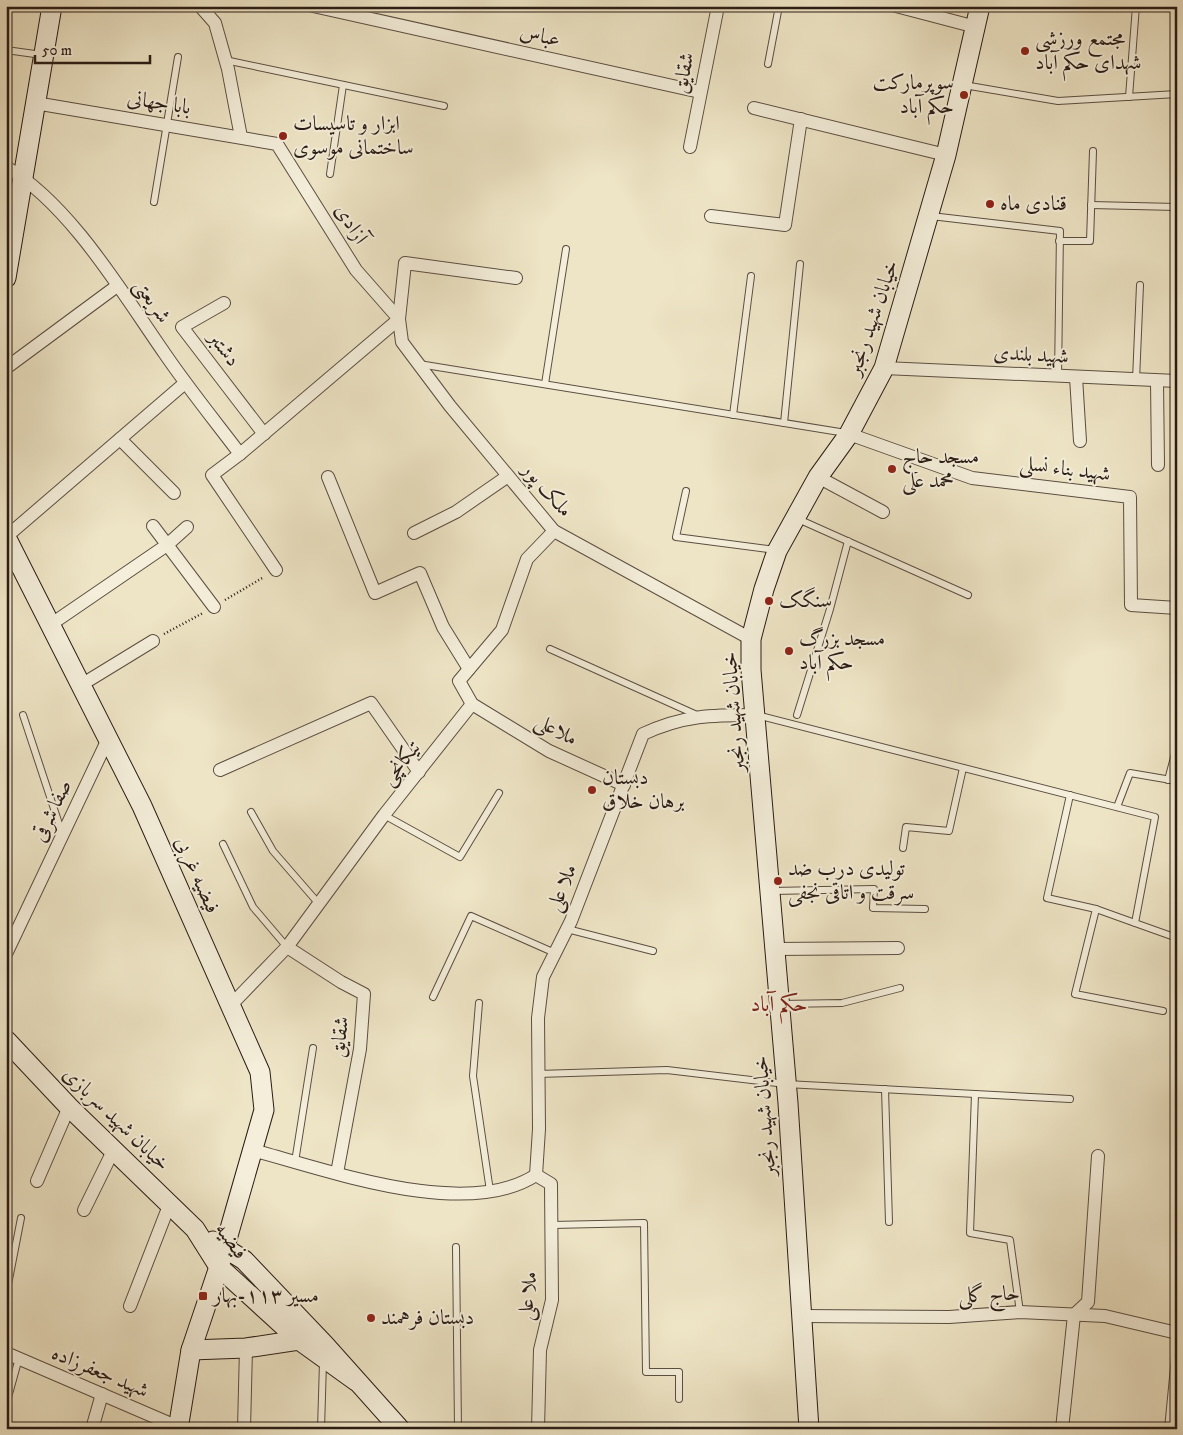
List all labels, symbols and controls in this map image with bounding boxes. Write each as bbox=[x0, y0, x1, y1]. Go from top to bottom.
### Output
street label: عباس bbox=[517, 19, 563, 53]
place label: مجتمع ورزشی شهدای حکم آباد bbox=[1035, 26, 1141, 82]
scale bar bbox=[35, 32, 150, 64]
text: 50 m bbox=[42, 41, 72, 60]
marker: مجتمع ورزشی شهدای حکم آباد bbox=[1019, 45, 1031, 57]
street label: شقایق bbox=[667, 50, 701, 96]
place label: سوپرمارکت حکم آباد bbox=[872, 70, 954, 126]
street label: بابا جهانی bbox=[125, 85, 193, 121]
marker: سوپرمارکت حکم آباد bbox=[958, 89, 970, 101]
place label: ابزار و تاسیسات ساختمانی موسوی bbox=[293, 111, 414, 161]
marker: ابزار و تاسیسات ساختمانی موسوی bbox=[277, 130, 289, 142]
place label: قنادی ماه bbox=[1000, 191, 1067, 217]
street label: آزادی bbox=[329, 198, 376, 251]
marker: قنادی ماه bbox=[984, 198, 996, 210]
street label: خیابان شهید رنجبر bbox=[840, 257, 905, 381]
street label: شریعتی bbox=[127, 274, 177, 329]
street label: دشتبر bbox=[201, 324, 246, 372]
street label: شهید بلندی bbox=[993, 340, 1069, 370]
place label: مسجد حاج محمد علی bbox=[902, 444, 979, 496]
street label: شهید بناء نسلی bbox=[1018, 451, 1112, 489]
street label: ملک پور bbox=[514, 456, 578, 523]
marker: مسجد حاج محمد علی bbox=[886, 463, 898, 475]
place label: سنگک bbox=[779, 587, 832, 614]
marker: سنگک bbox=[763, 595, 775, 607]
place label: مسجد بزرگ حکم آباد bbox=[799, 626, 885, 682]
marker: مسجد بزرگ حکم آباد bbox=[783, 645, 795, 657]
street label: خیابان شهید رنجبر bbox=[717, 651, 751, 775]
street label: ملاعلی bbox=[529, 708, 582, 754]
street label: تیکانچی bbox=[375, 735, 427, 791]
place label: دبستان برهان خلاق bbox=[602, 765, 685, 815]
street label: صفا شرقی bbox=[26, 776, 78, 846]
marker: دبستان برهان خلاق bbox=[586, 784, 598, 796]
street label: فیضیه غربی bbox=[168, 833, 225, 918]
place label: تولیدی درب ضد سرقت و اتاقی نجفی bbox=[788, 856, 914, 907]
street label: ملا علی bbox=[541, 860, 585, 916]
marker: تولیدی درب ضد سرقت و اتاقی نجفی bbox=[772, 875, 784, 887]
district label: حکم آباد bbox=[750, 990, 808, 1024]
street label: شقایق bbox=[325, 1015, 355, 1059]
street label: خیابان شهید رنجبر bbox=[748, 1055, 782, 1179]
street label: خیابان شهید سربازی bbox=[57, 1061, 175, 1177]
street label: فیضیه bbox=[209, 1217, 253, 1265]
street label: ملا علی bbox=[512, 1270, 545, 1322]
street label: حاج گلی bbox=[957, 1279, 1021, 1315]
place label: مسیر ۱۱۳-بهار bbox=[211, 1283, 319, 1309]
marker: مسیر ۱۱۳-بهار bbox=[197, 1290, 209, 1302]
place label: دبستان فرهمند bbox=[381, 1305, 474, 1331]
marker: دبستان فرهمند bbox=[365, 1312, 377, 1324]
street label: شهید جعفرزاده bbox=[47, 1340, 153, 1404]

